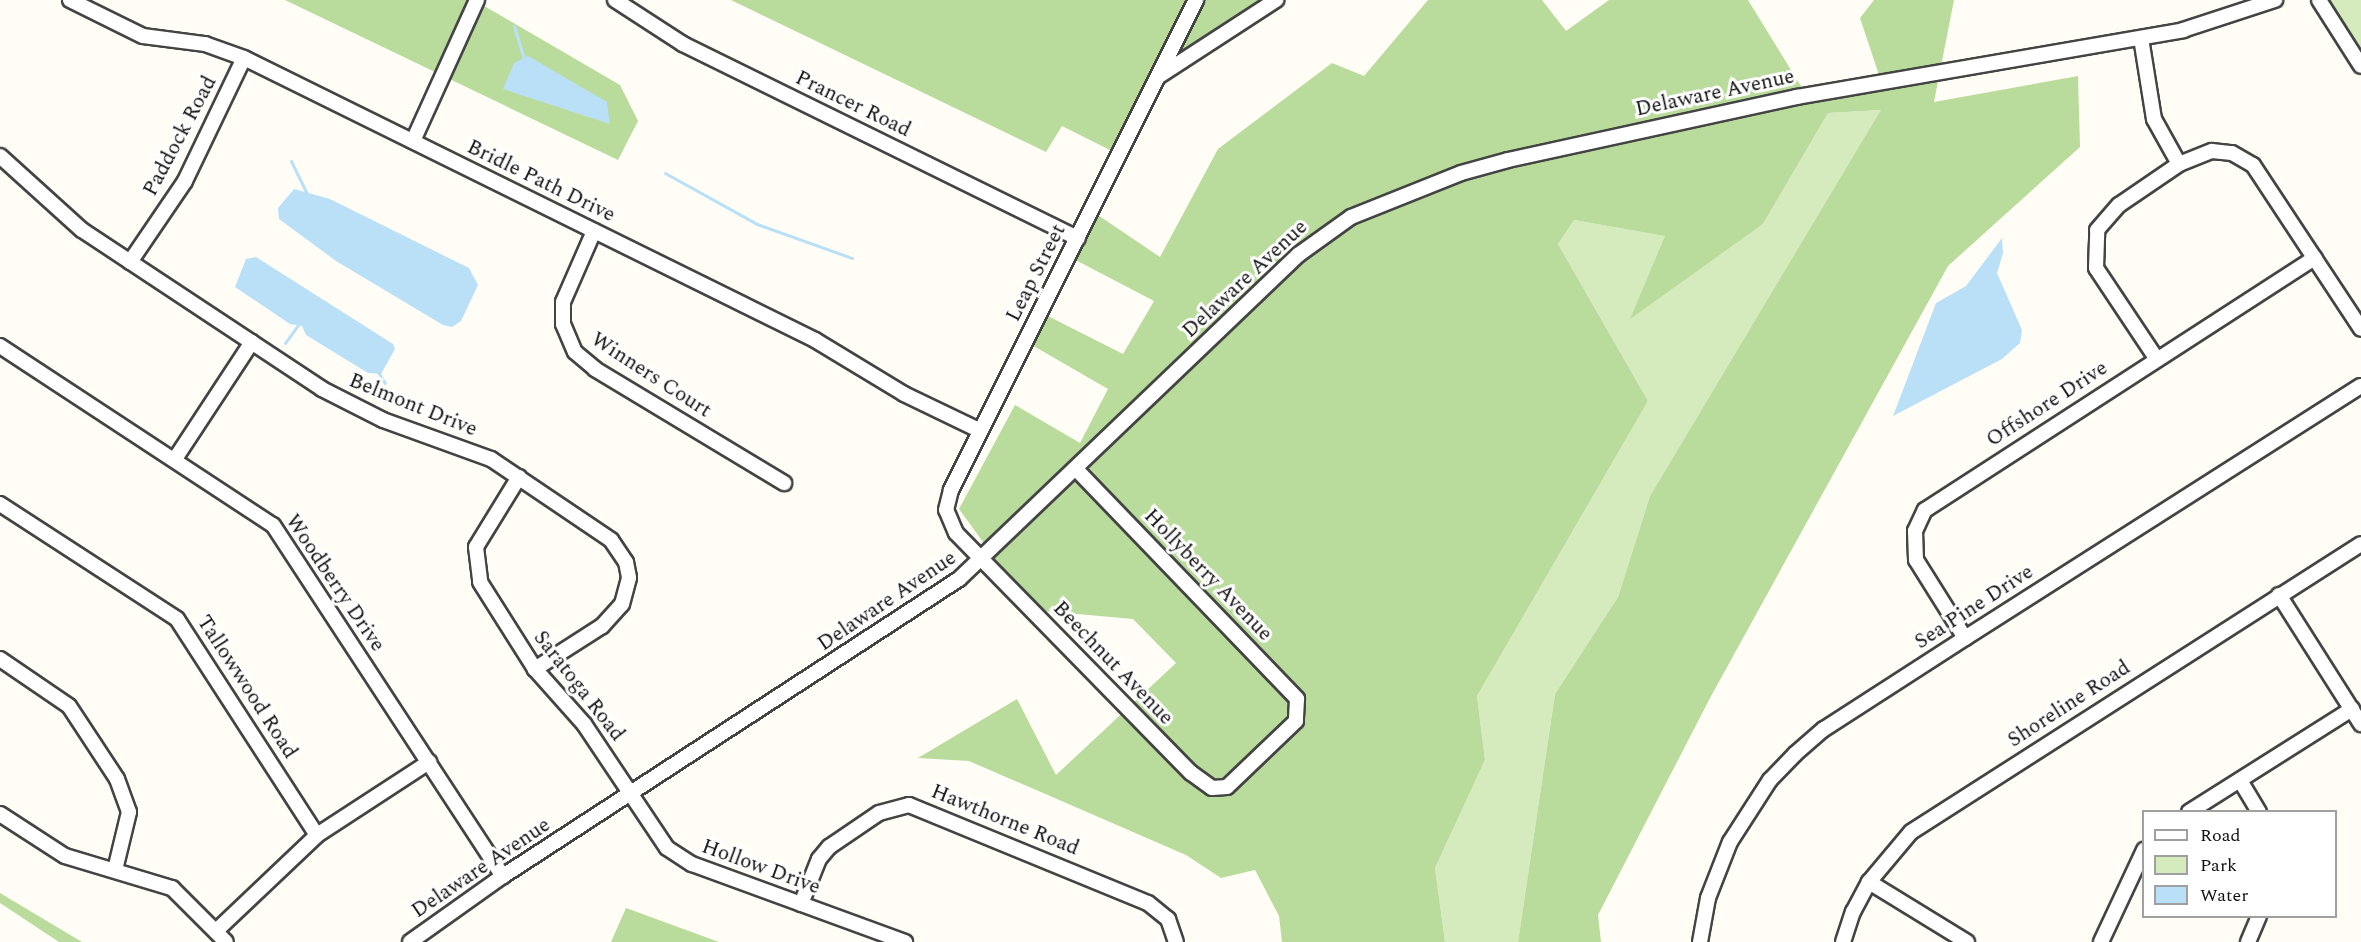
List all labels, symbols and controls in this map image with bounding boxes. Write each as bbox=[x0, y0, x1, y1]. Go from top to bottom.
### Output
street label: Delaware Avenue bbox=[1633, 64, 1797, 122]
street label: Prancer Road bbox=[791, 65, 915, 143]
street label: Paddock Road bbox=[138, 72, 222, 200]
street label: Bridle Path Drive bbox=[463, 134, 619, 228]
street label: Delaware Avenue bbox=[1177, 215, 1313, 343]
street label: Leap Street bbox=[1001, 220, 1071, 326]
street label: Winners Court bbox=[586, 327, 716, 423]
street label: Offshore Drive bbox=[1982, 355, 2112, 453]
street label: Belmont Drive bbox=[345, 368, 481, 442]
street label: Hollyberry Avenue bbox=[1138, 504, 1278, 646]
street label: Woodberry Drive bbox=[280, 510, 390, 656]
street label: Delaware Avenue bbox=[813, 545, 961, 657]
street label: Sea Pine Drive bbox=[1910, 559, 2038, 655]
street label: Beechnut Avenue bbox=[1047, 596, 1179, 730]
street label: Tallowwood Road bbox=[191, 611, 303, 763]
street label: Saratoga Road bbox=[528, 626, 630, 746]
street label: Shoreline Road bbox=[2003, 655, 2135, 753]
street label: Hawthorne Road bbox=[927, 779, 1083, 861]
legend bbox=[2142, 810, 2337, 918]
street label: Delaware Avenue bbox=[407, 812, 555, 924]
text: Road bbox=[2200, 822, 2241, 849]
street label: Hollow Drive bbox=[698, 834, 824, 900]
text: Park bbox=[2200, 852, 2237, 879]
text: Water bbox=[2200, 882, 2248, 909]

